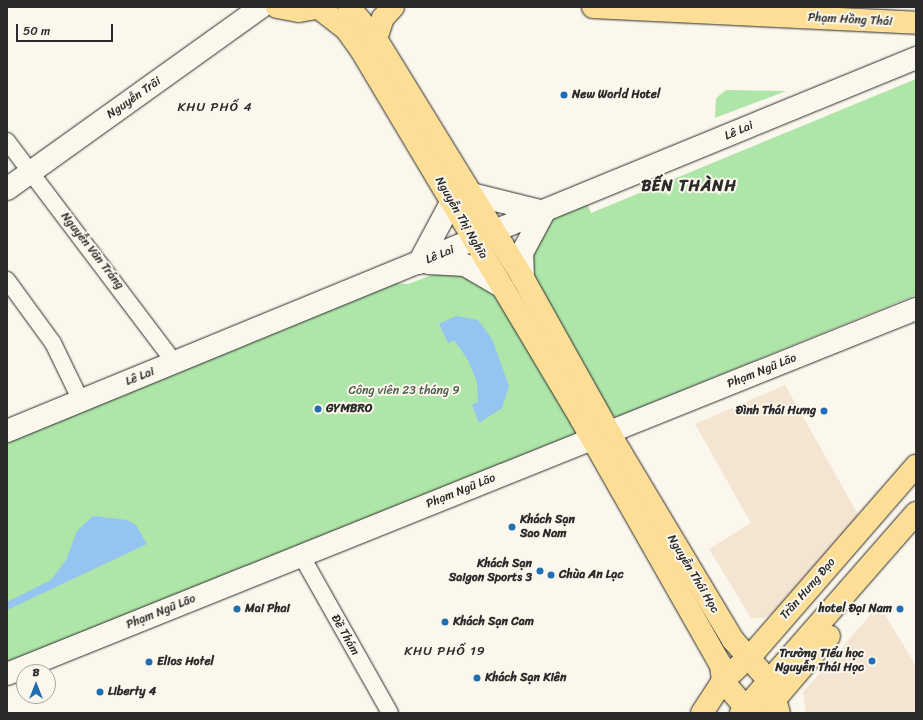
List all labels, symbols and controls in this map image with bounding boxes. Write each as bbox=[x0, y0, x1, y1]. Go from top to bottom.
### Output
street label: Phạm Hồng Thái bbox=[807, 11, 893, 29]
scale bar bbox=[18, 16, 115, 42]
text: 50 m bbox=[23, 20, 50, 42]
street label: Nguyễn Trãi bbox=[104, 74, 164, 122]
place label: New World Hotel bbox=[572, 88, 660, 102]
marker: New World Hotel bbox=[559, 90, 569, 100]
district label: KHU PHỐ 4 bbox=[177, 99, 253, 115]
street label: Lê Lai bbox=[723, 119, 755, 143]
street label: Nguyễn Thị Nghĩa bbox=[432, 174, 490, 262]
district label: BẾN THÀNH bbox=[641, 176, 737, 196]
street label: Nguyễn Văn Tráng bbox=[57, 210, 127, 292]
street label: Lê Lai bbox=[424, 243, 456, 267]
street label: Phạm Ngũ Lão bbox=[725, 351, 799, 391]
street label: Lê Lai bbox=[124, 365, 156, 389]
park label: Công viên 23 tháng 9 bbox=[348, 384, 460, 398]
place label: GYMBRO bbox=[326, 402, 372, 416]
marker: GYMBRO bbox=[313, 404, 323, 414]
place label: Đình Thái Hưng bbox=[736, 404, 816, 418]
marker: Đình Thái Hưng bbox=[819, 406, 829, 416]
street label: Phạm Ngũ Lão bbox=[424, 471, 498, 511]
place label: Khách Sạn Sao Nam bbox=[520, 513, 575, 541]
marker: Khách Sạn Sao Nam bbox=[507, 522, 517, 532]
street label: Nguyễn Thái Học bbox=[664, 532, 722, 616]
street label: Trần Hưng Đạo bbox=[777, 555, 839, 623]
place label: Khách Sạn Saigon Sports 3 bbox=[449, 557, 532, 585]
marker: Khách Sạn Saigon Sports 3 bbox=[535, 566, 545, 576]
place label: Chùa An Lạc bbox=[559, 568, 623, 582]
marker: Chùa An Lạc bbox=[546, 570, 556, 580]
street label: Phạm Ngũ Lão bbox=[124, 592, 198, 632]
place label: Mai Phai bbox=[245, 602, 290, 616]
place label: hotel Đại Nam bbox=[818, 602, 892, 616]
marker: Mai Phai bbox=[232, 604, 242, 614]
marker: hotel Đại Nam bbox=[895, 604, 905, 614]
street label: Ðề Thám bbox=[328, 612, 362, 658]
place label: Khách Sạn Cam bbox=[453, 615, 534, 629]
marker: Khách Sạn Cam bbox=[440, 617, 450, 627]
district label: KHU PHỐ 19 bbox=[404, 643, 486, 659]
place label: Trường Tiểu học Nguyễn Thái Học bbox=[775, 647, 864, 675]
place label: Elios Hotel bbox=[157, 655, 215, 669]
marker: Trường Tiểu học Nguyễn Thái Học bbox=[867, 656, 877, 666]
marker: Elios Hotel bbox=[144, 657, 154, 667]
text: B bbox=[33, 663, 39, 682]
north arrow bbox=[16, 664, 56, 704]
place label: Khách Sạn Kiên bbox=[485, 671, 566, 685]
marker: Khách Sạn Kiên bbox=[472, 673, 482, 683]
place label: Liberty 4 bbox=[108, 685, 156, 699]
marker: Liberty 4 bbox=[95, 687, 105, 697]

